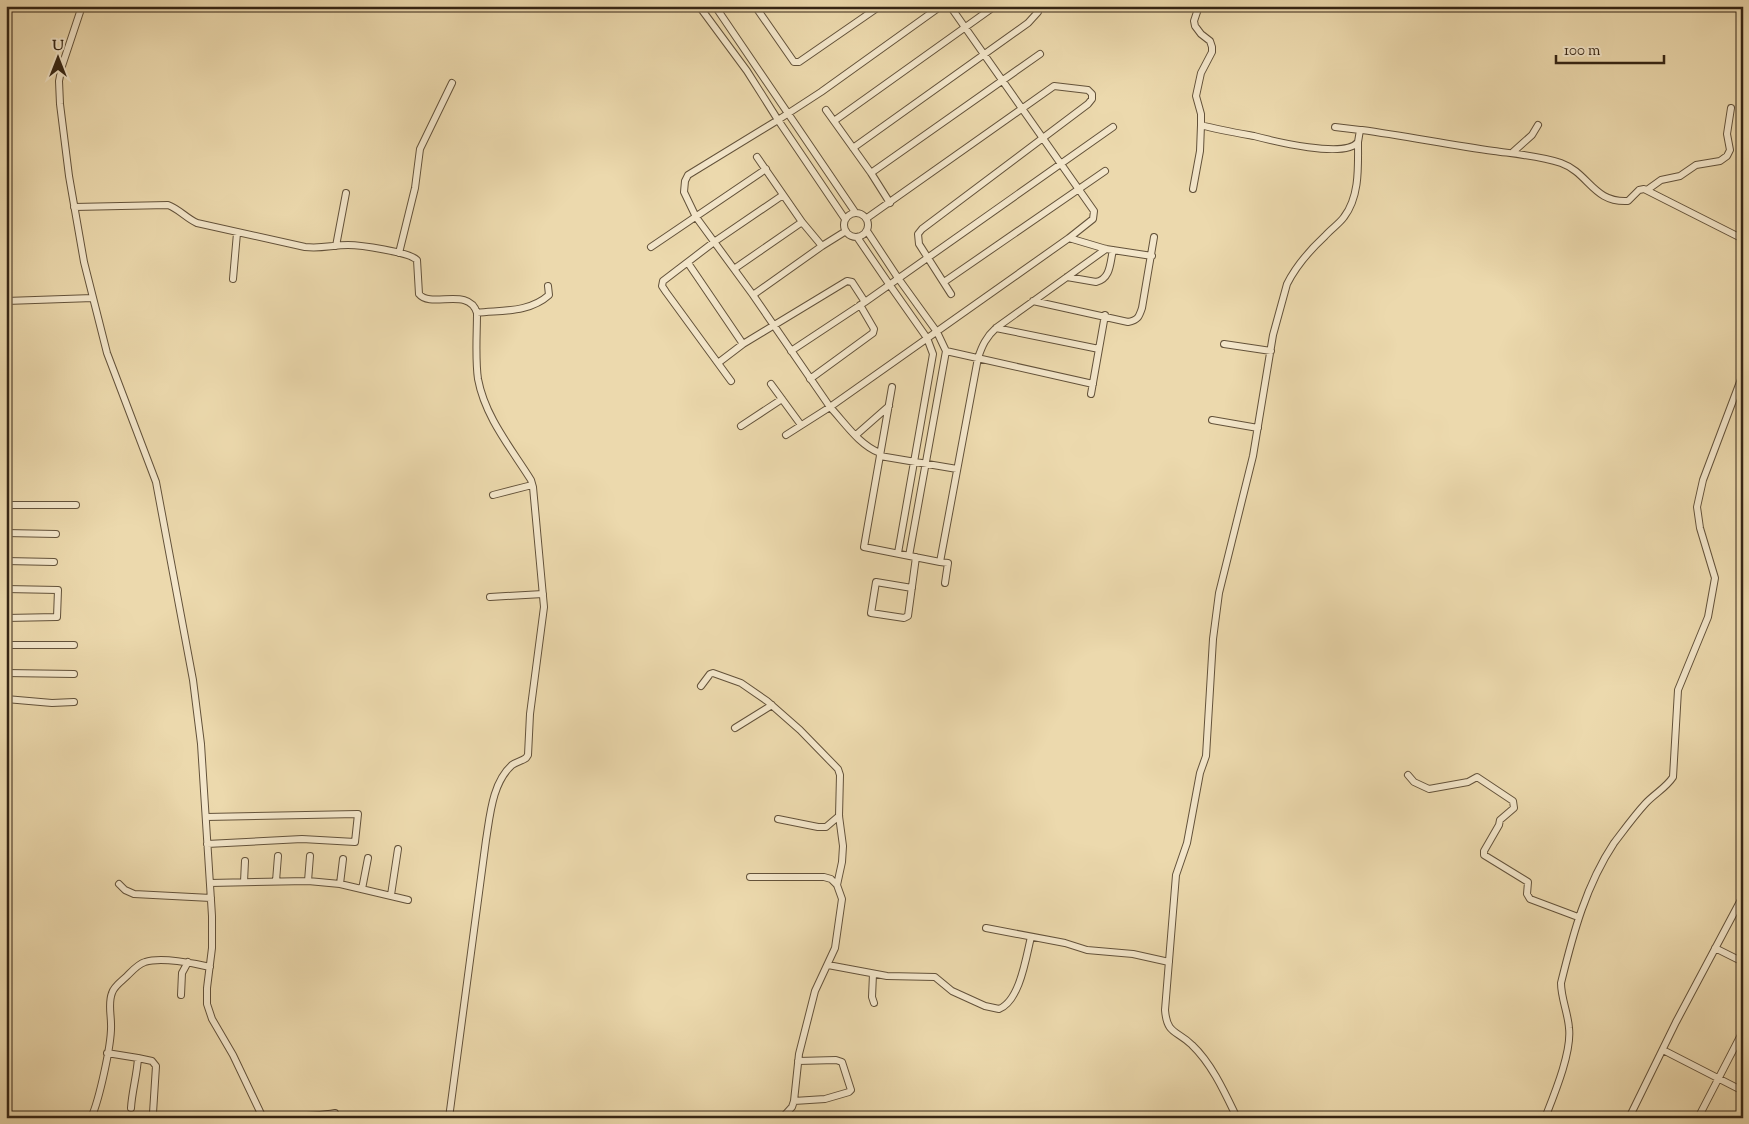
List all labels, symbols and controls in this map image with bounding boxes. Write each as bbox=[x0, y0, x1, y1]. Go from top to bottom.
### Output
north arrow bbox=[32, 32, 82, 82]
scale bar bbox=[1556, 32, 1664, 64]
text: U bbox=[52, 37, 64, 57]
text: 100 m bbox=[1564, 41, 1601, 62]

